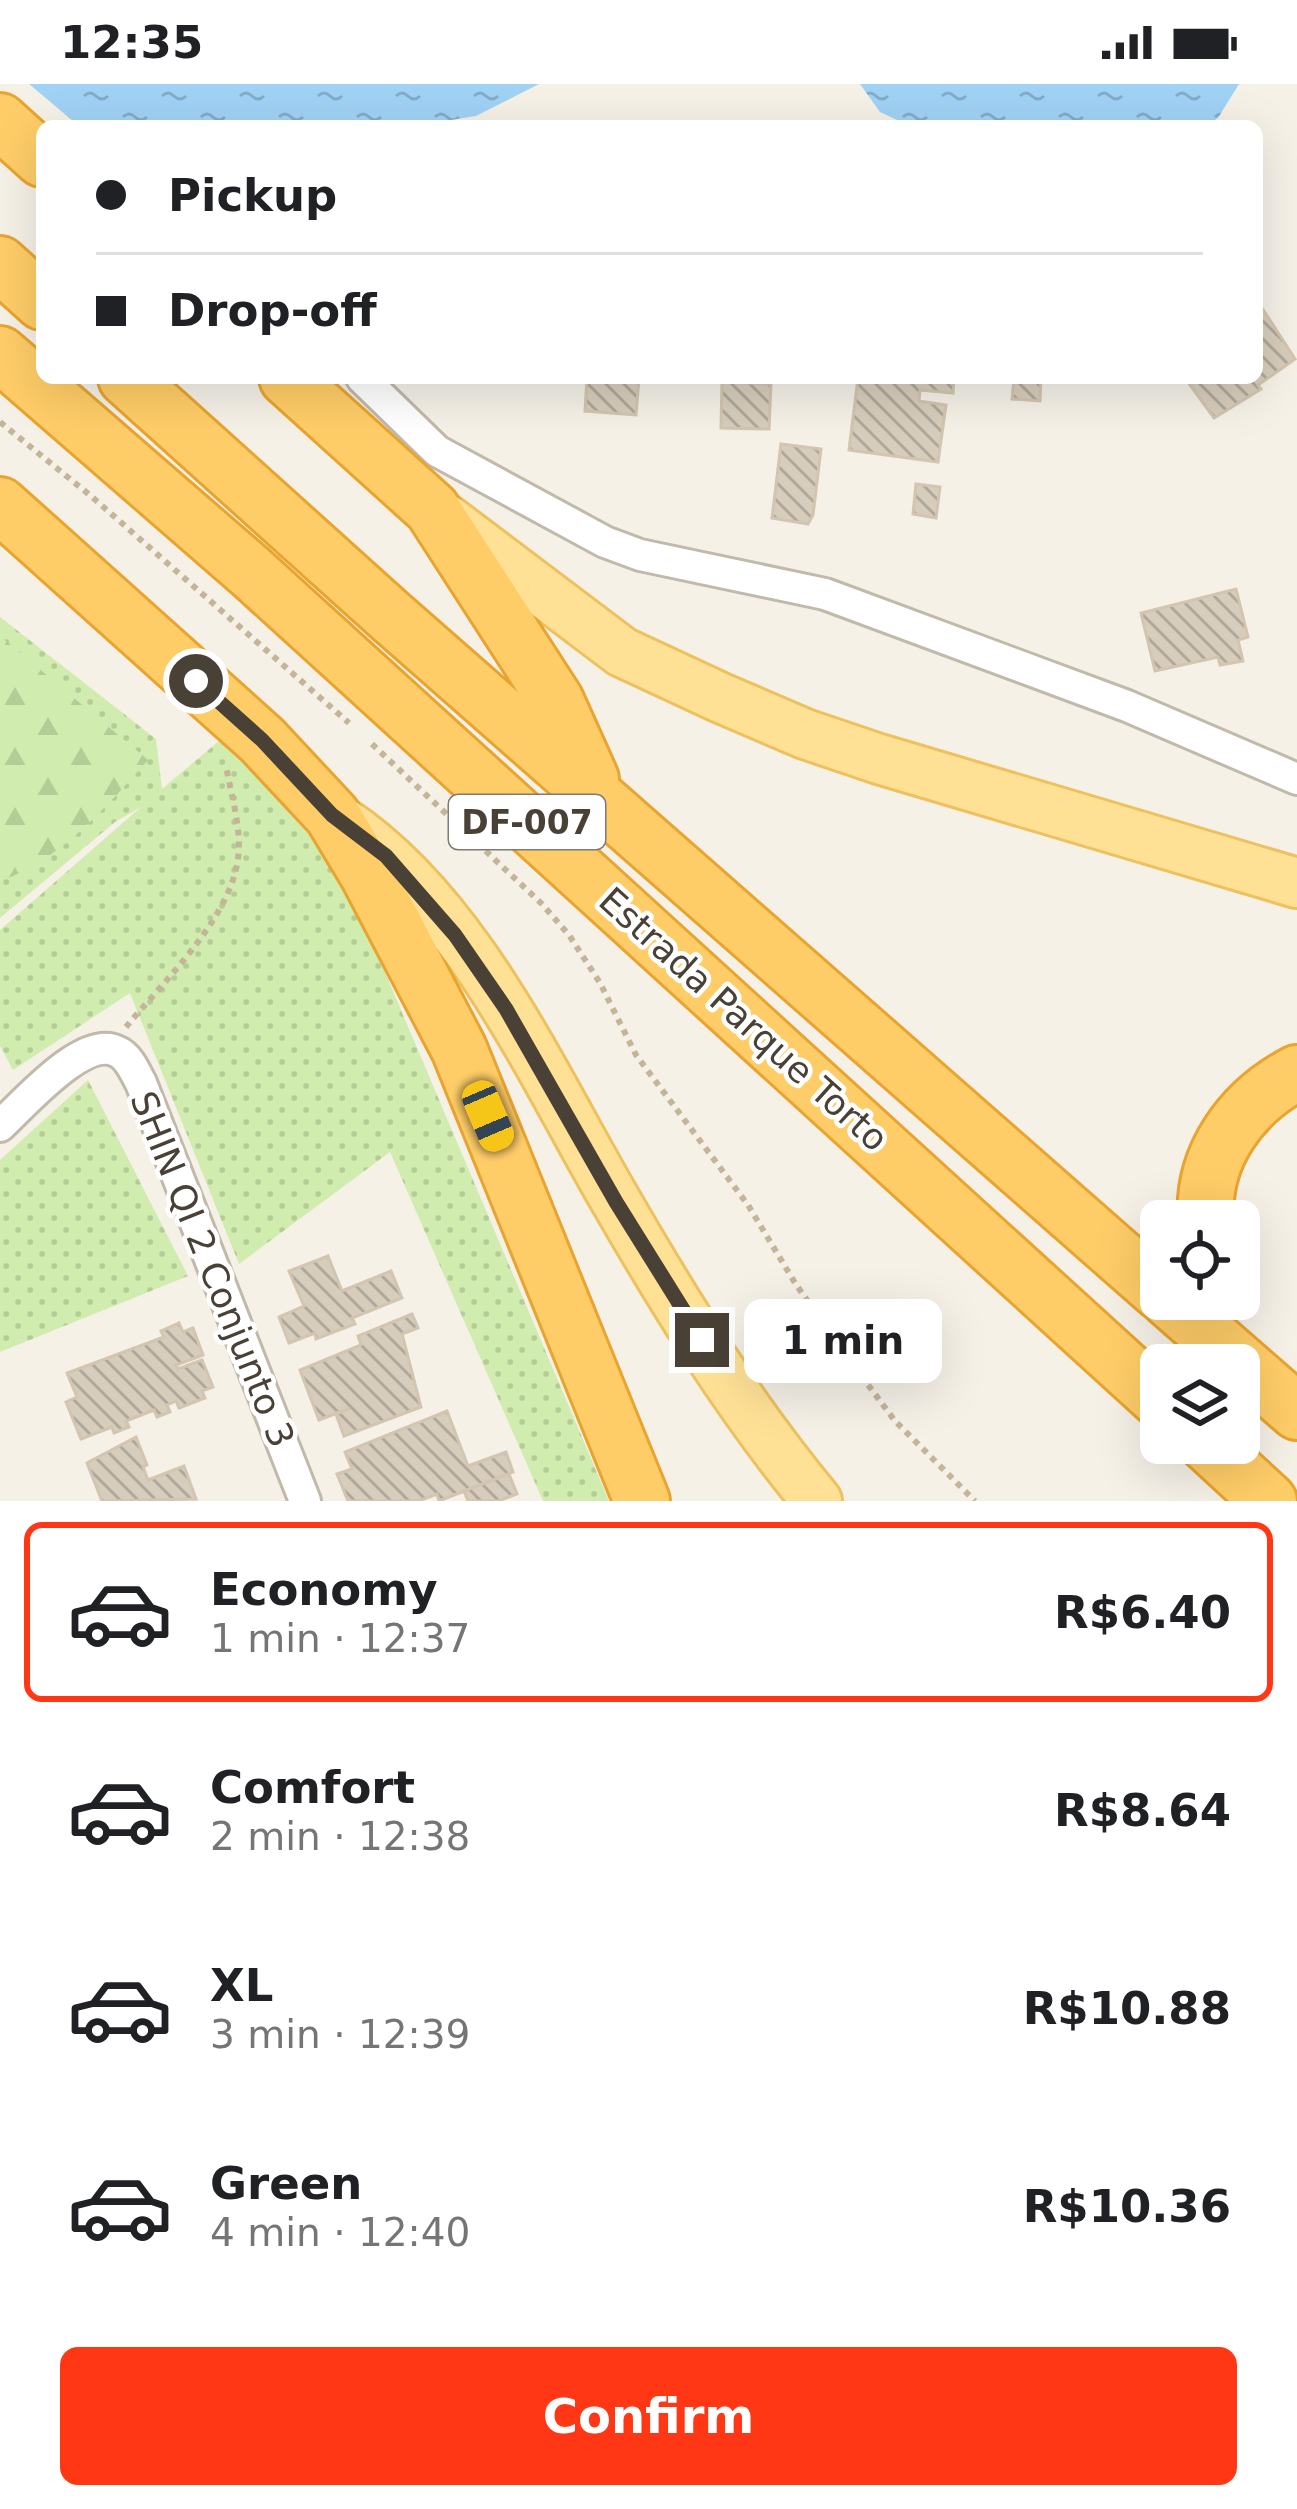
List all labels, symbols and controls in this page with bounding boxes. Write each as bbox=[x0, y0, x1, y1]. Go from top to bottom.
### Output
text: 12:35 bbox=[60, 16, 203, 69]
text: Pickup bbox=[168, 169, 337, 222]
text: Drop-off bbox=[168, 284, 377, 337]
route start bbox=[169, 654, 223, 708]
road number: DF-007 bbox=[449, 795, 605, 849]
street label: Estrada Parque Torto bbox=[591, 879, 896, 1159]
car bbox=[457, 1076, 519, 1156]
street label: SHIN QI 2 Conjunto 3 bbox=[122, 1085, 303, 1453]
map controls bbox=[1140, 1200, 1260, 1464]
button: locate bbox=[1140, 1200, 1260, 1320]
callout: 1 min bbox=[744, 1298, 942, 1382]
route end bbox=[675, 1313, 729, 1367]
text: 1 min bbox=[782, 1318, 904, 1363]
button: layers bbox=[1140, 1344, 1260, 1464]
icon: car bbox=[66, 1558, 174, 1666]
text: Economy bbox=[210, 1563, 438, 1616]
text: R$6.40 bbox=[1054, 1586, 1231, 1639]
text: 1 min · 12:37 bbox=[210, 1616, 470, 1661]
icon: car bbox=[66, 1756, 174, 1864]
text: Comfort bbox=[210, 1761, 415, 1814]
text: R$8.64 bbox=[1054, 1784, 1231, 1837]
text: 2 min · 12:38 bbox=[210, 1814, 470, 1859]
icon: car bbox=[66, 1954, 174, 2062]
text: XL bbox=[210, 1959, 273, 2012]
text: R$10.88 bbox=[1023, 1982, 1231, 2035]
text: 3 min · 12:39 bbox=[210, 2012, 470, 2057]
icon: car bbox=[66, 2152, 174, 2260]
text: Green bbox=[210, 2157, 362, 2210]
text: R$10.36 bbox=[1023, 2180, 1231, 2233]
text: 4 min · 12:40 bbox=[210, 2210, 470, 2255]
button: Confirm bbox=[60, 2347, 1237, 2485]

